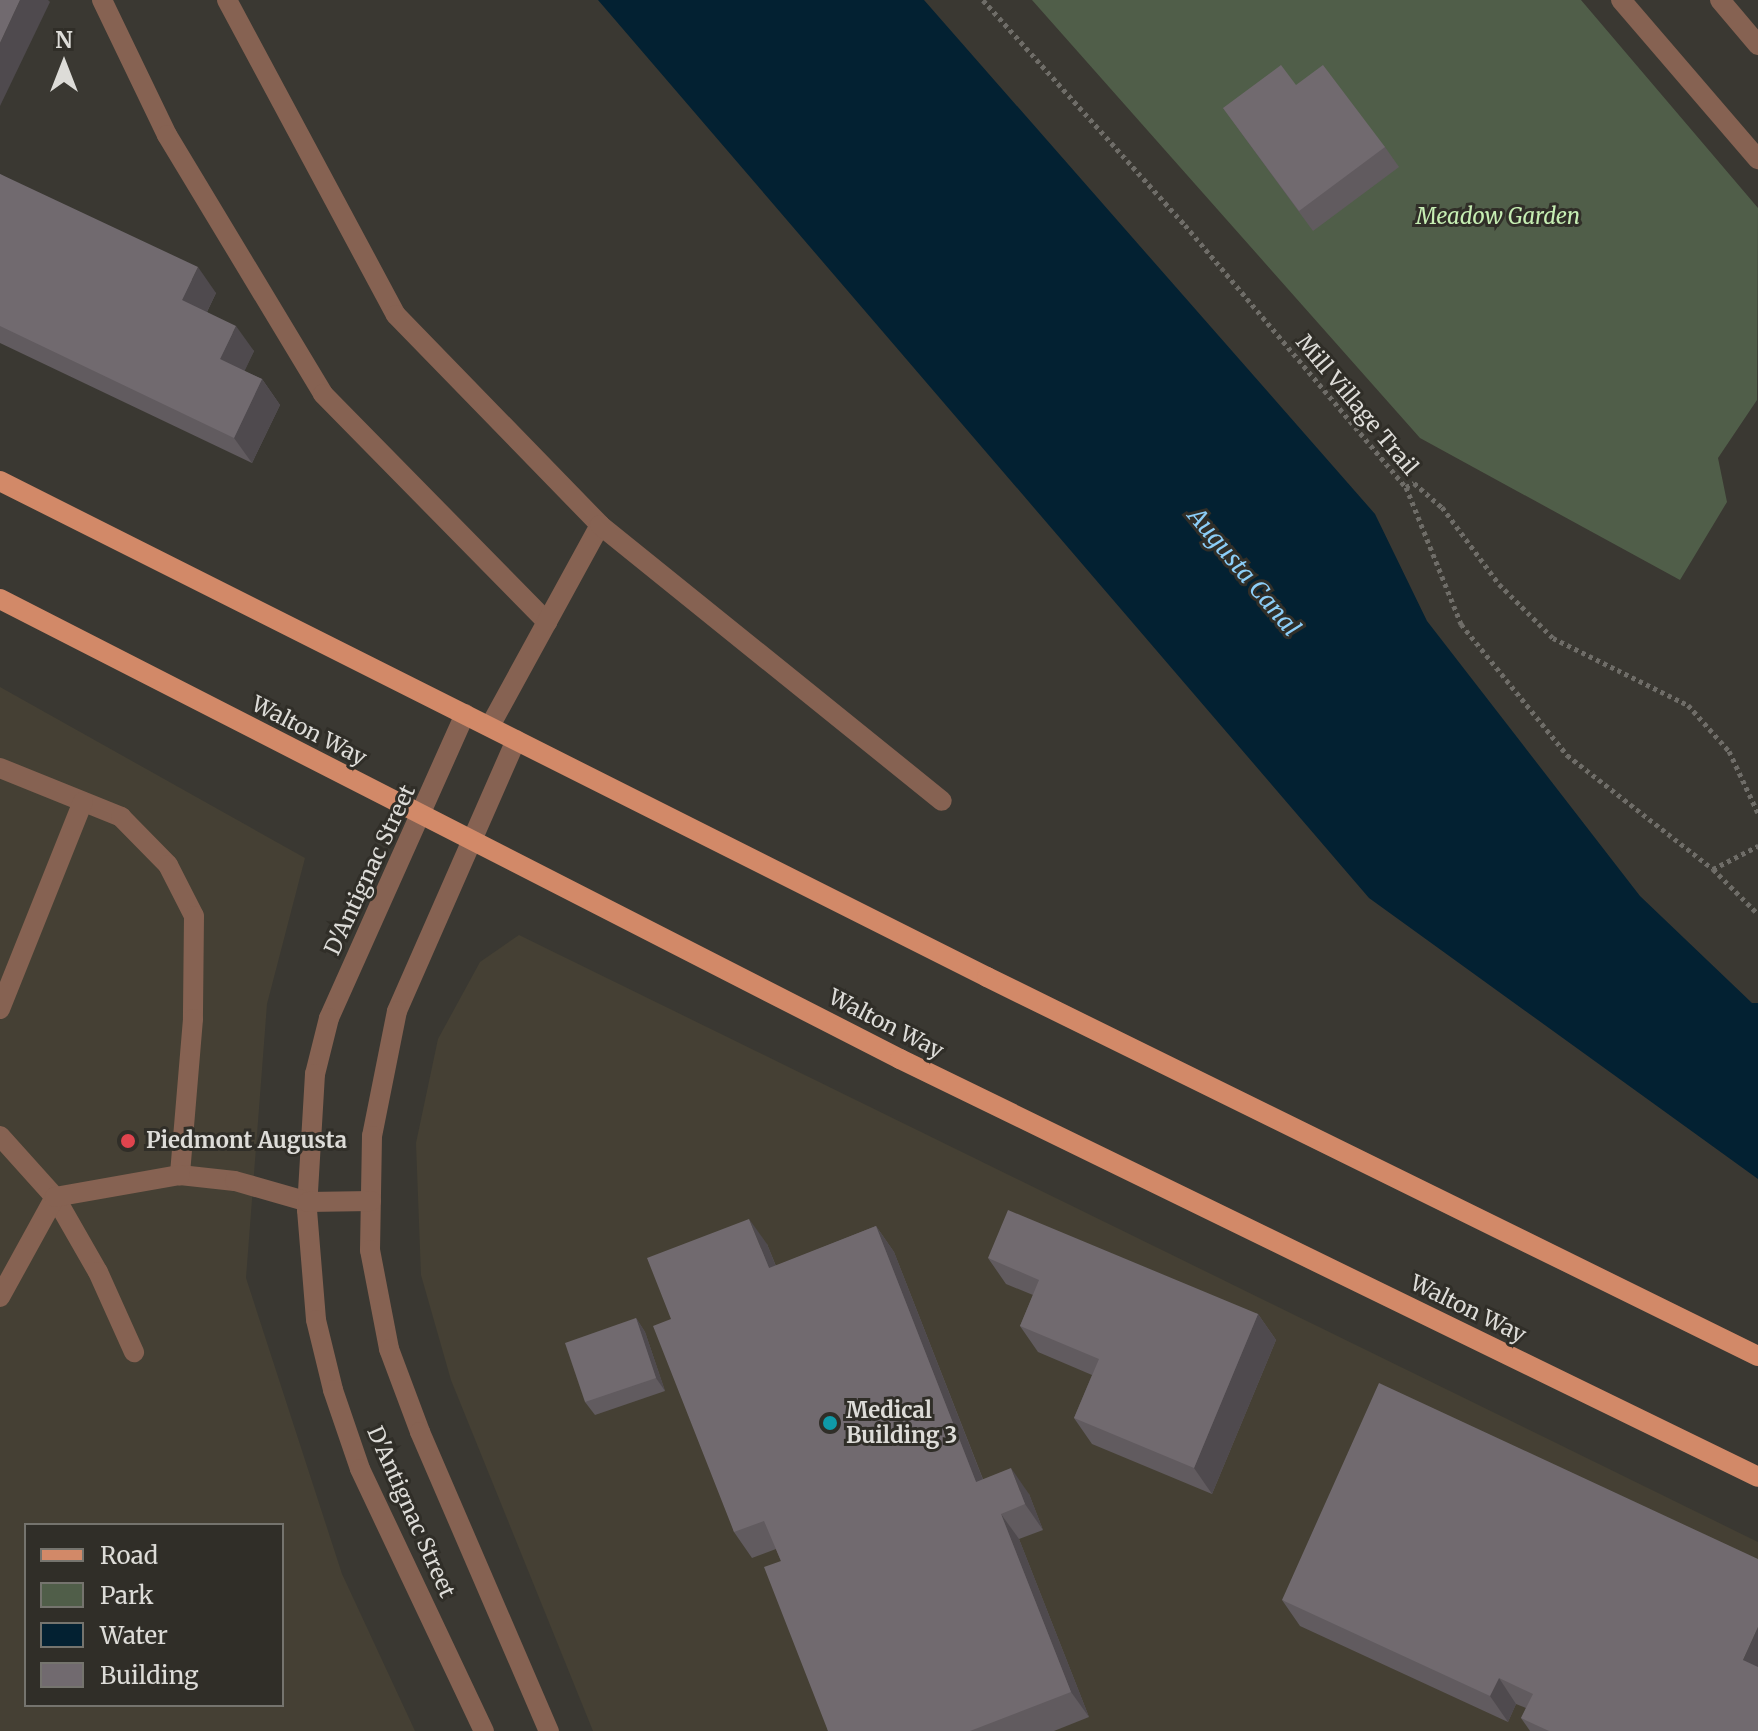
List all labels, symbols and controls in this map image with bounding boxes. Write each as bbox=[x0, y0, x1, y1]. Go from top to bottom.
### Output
north arrow bbox=[24, 24, 104, 104]
text: N bbox=[55, 26, 73, 54]
park label: Meadow Garden bbox=[1416, 204, 1580, 230]
street label: Mill Village Trail bbox=[1291, 329, 1423, 481]
water label: Augusta Canal bbox=[1182, 502, 1306, 642]
street label: Walton Way bbox=[247, 691, 371, 771]
street label: D'Antignac Street bbox=[319, 781, 421, 959]
street label: Walton Way bbox=[824, 984, 948, 1064]
place label: Piedmont Augusta bbox=[146, 1128, 347, 1154]
marker: Piedmont Augusta bbox=[117, 1130, 139, 1152]
street label: Walton Way bbox=[1406, 1270, 1530, 1348]
place label: Medical Building 3 bbox=[846, 1397, 957, 1448]
marker: Medical Building 3 bbox=[821, 1414, 839, 1432]
street label: D'Antignac Street bbox=[361, 1422, 461, 1602]
legend bbox=[24, 1523, 284, 1707]
text: Road bbox=[100, 1540, 158, 1571]
text: Park bbox=[100, 1580, 153, 1611]
text: Water bbox=[100, 1620, 168, 1651]
text: Building bbox=[100, 1660, 199, 1691]

